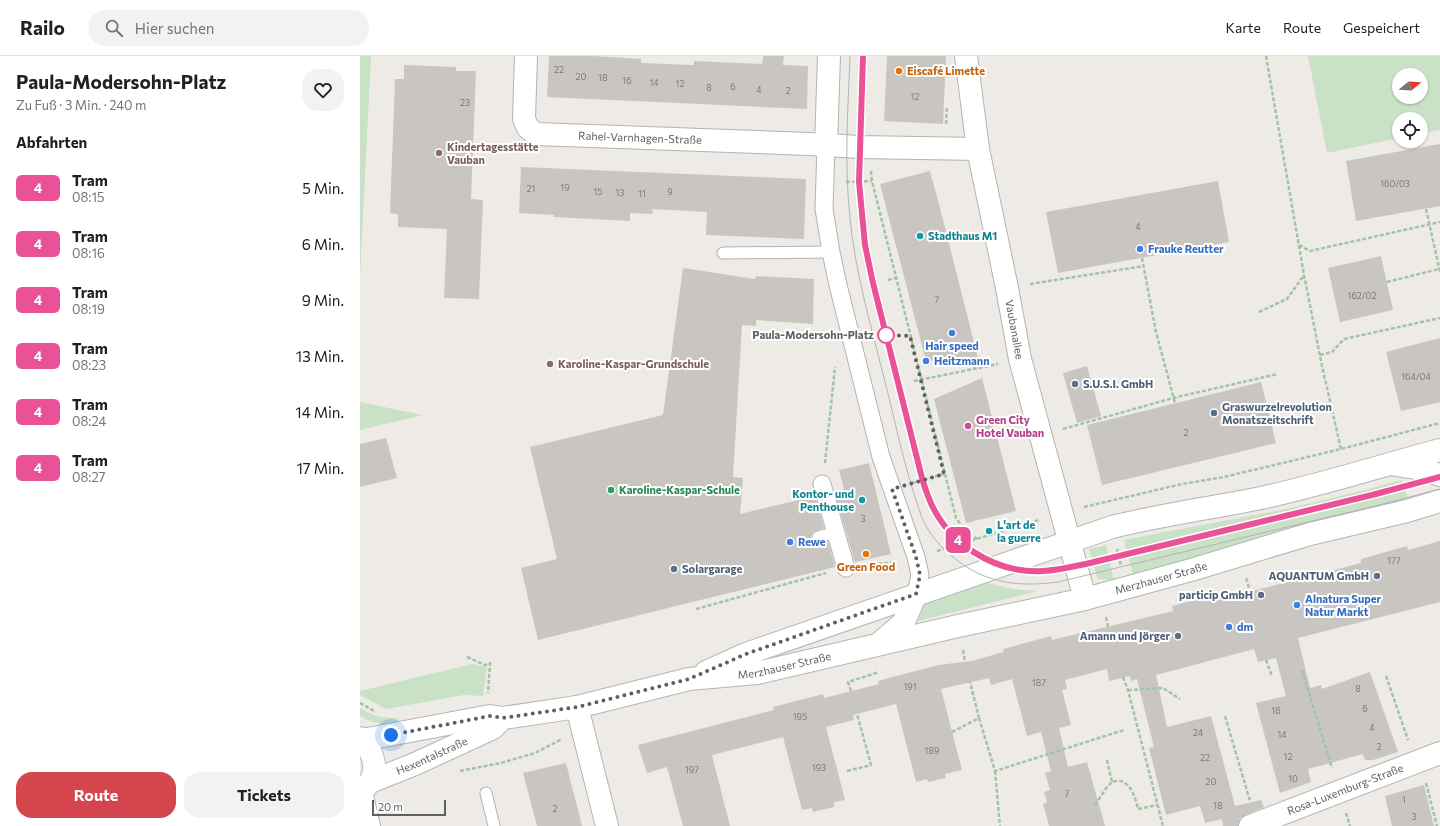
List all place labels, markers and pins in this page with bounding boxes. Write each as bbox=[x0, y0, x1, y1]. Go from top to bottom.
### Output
place label: Eiscafé Limette bbox=[907, 64, 985, 77]
marker: Eiscafé Limette bbox=[894, 66, 904, 76]
place label: Kindertagesstätte Vauban bbox=[447, 140, 539, 166]
marker: Kindertagesstätte Vauban bbox=[434, 148, 444, 158]
place label: Stadthaus M1 bbox=[928, 229, 997, 242]
marker: Stadthaus M1 bbox=[915, 231, 925, 241]
place label: Frauke Reutter bbox=[1148, 242, 1224, 255]
marker: Frauke Reutter bbox=[1135, 244, 1145, 254]
marker: Paula-Modersohn-Platz bbox=[877, 326, 895, 344]
place label: Paula-Modersohn-Platz bbox=[752, 328, 874, 341]
marker: Hair speed bbox=[947, 328, 957, 338]
place label: Hair speed bbox=[925, 339, 979, 352]
place label: Heitzmann bbox=[934, 354, 990, 367]
marker: Heitzmann bbox=[921, 356, 931, 366]
place label: Karoline-Kaspar-Grundschule bbox=[558, 357, 709, 370]
marker: Karoline-Kaspar-Grundschule bbox=[545, 359, 555, 369]
place label: S.U.S.I. GmbH bbox=[1083, 377, 1153, 390]
marker: S.U.S.I. GmbH bbox=[1070, 379, 1080, 389]
place label: Graswurzelrevolution Monatszeitschrift bbox=[1222, 400, 1332, 426]
marker: Graswurzelrevolution Monatszeitschrift bbox=[1209, 408, 1219, 418]
place label: Green City Hotel Vauban bbox=[976, 413, 1044, 439]
marker: Green City Hotel Vauban bbox=[963, 421, 973, 431]
place label: Karoline-Kaspar-Schule bbox=[619, 483, 740, 496]
marker: Karoline-Kaspar-Schule bbox=[606, 485, 616, 495]
place label: Kontor- und Penthouse bbox=[792, 487, 854, 513]
marker: Kontor- und Penthouse bbox=[857, 495, 867, 505]
place label: L'art de la guerre bbox=[997, 518, 1041, 544]
marker: L'art de la guerre bbox=[984, 526, 994, 536]
place label: Rewe bbox=[798, 535, 826, 548]
marker: Rewe bbox=[785, 537, 795, 547]
marker: Green Food bbox=[861, 549, 871, 559]
place label: Green Food bbox=[837, 560, 895, 573]
place label: Solargarage bbox=[682, 562, 742, 575]
marker: Solargarage bbox=[669, 564, 679, 574]
place label: AQUANTUM GmbH bbox=[1269, 569, 1369, 582]
marker: AQUANTUM GmbH bbox=[1372, 571, 1382, 581]
place label: particip GmbH bbox=[1179, 588, 1253, 601]
marker: particip GmbH bbox=[1256, 590, 1266, 600]
place label: Alnatura Super Natur Markt bbox=[1305, 592, 1381, 618]
marker: Alnatura Super Natur Markt bbox=[1292, 600, 1302, 610]
place label: dm bbox=[1237, 620, 1253, 633]
marker: dm bbox=[1224, 622, 1234, 632]
place label: Amann und Jörger bbox=[1080, 629, 1170, 643]
marker: Amann und Jörger bbox=[1173, 631, 1183, 641]

